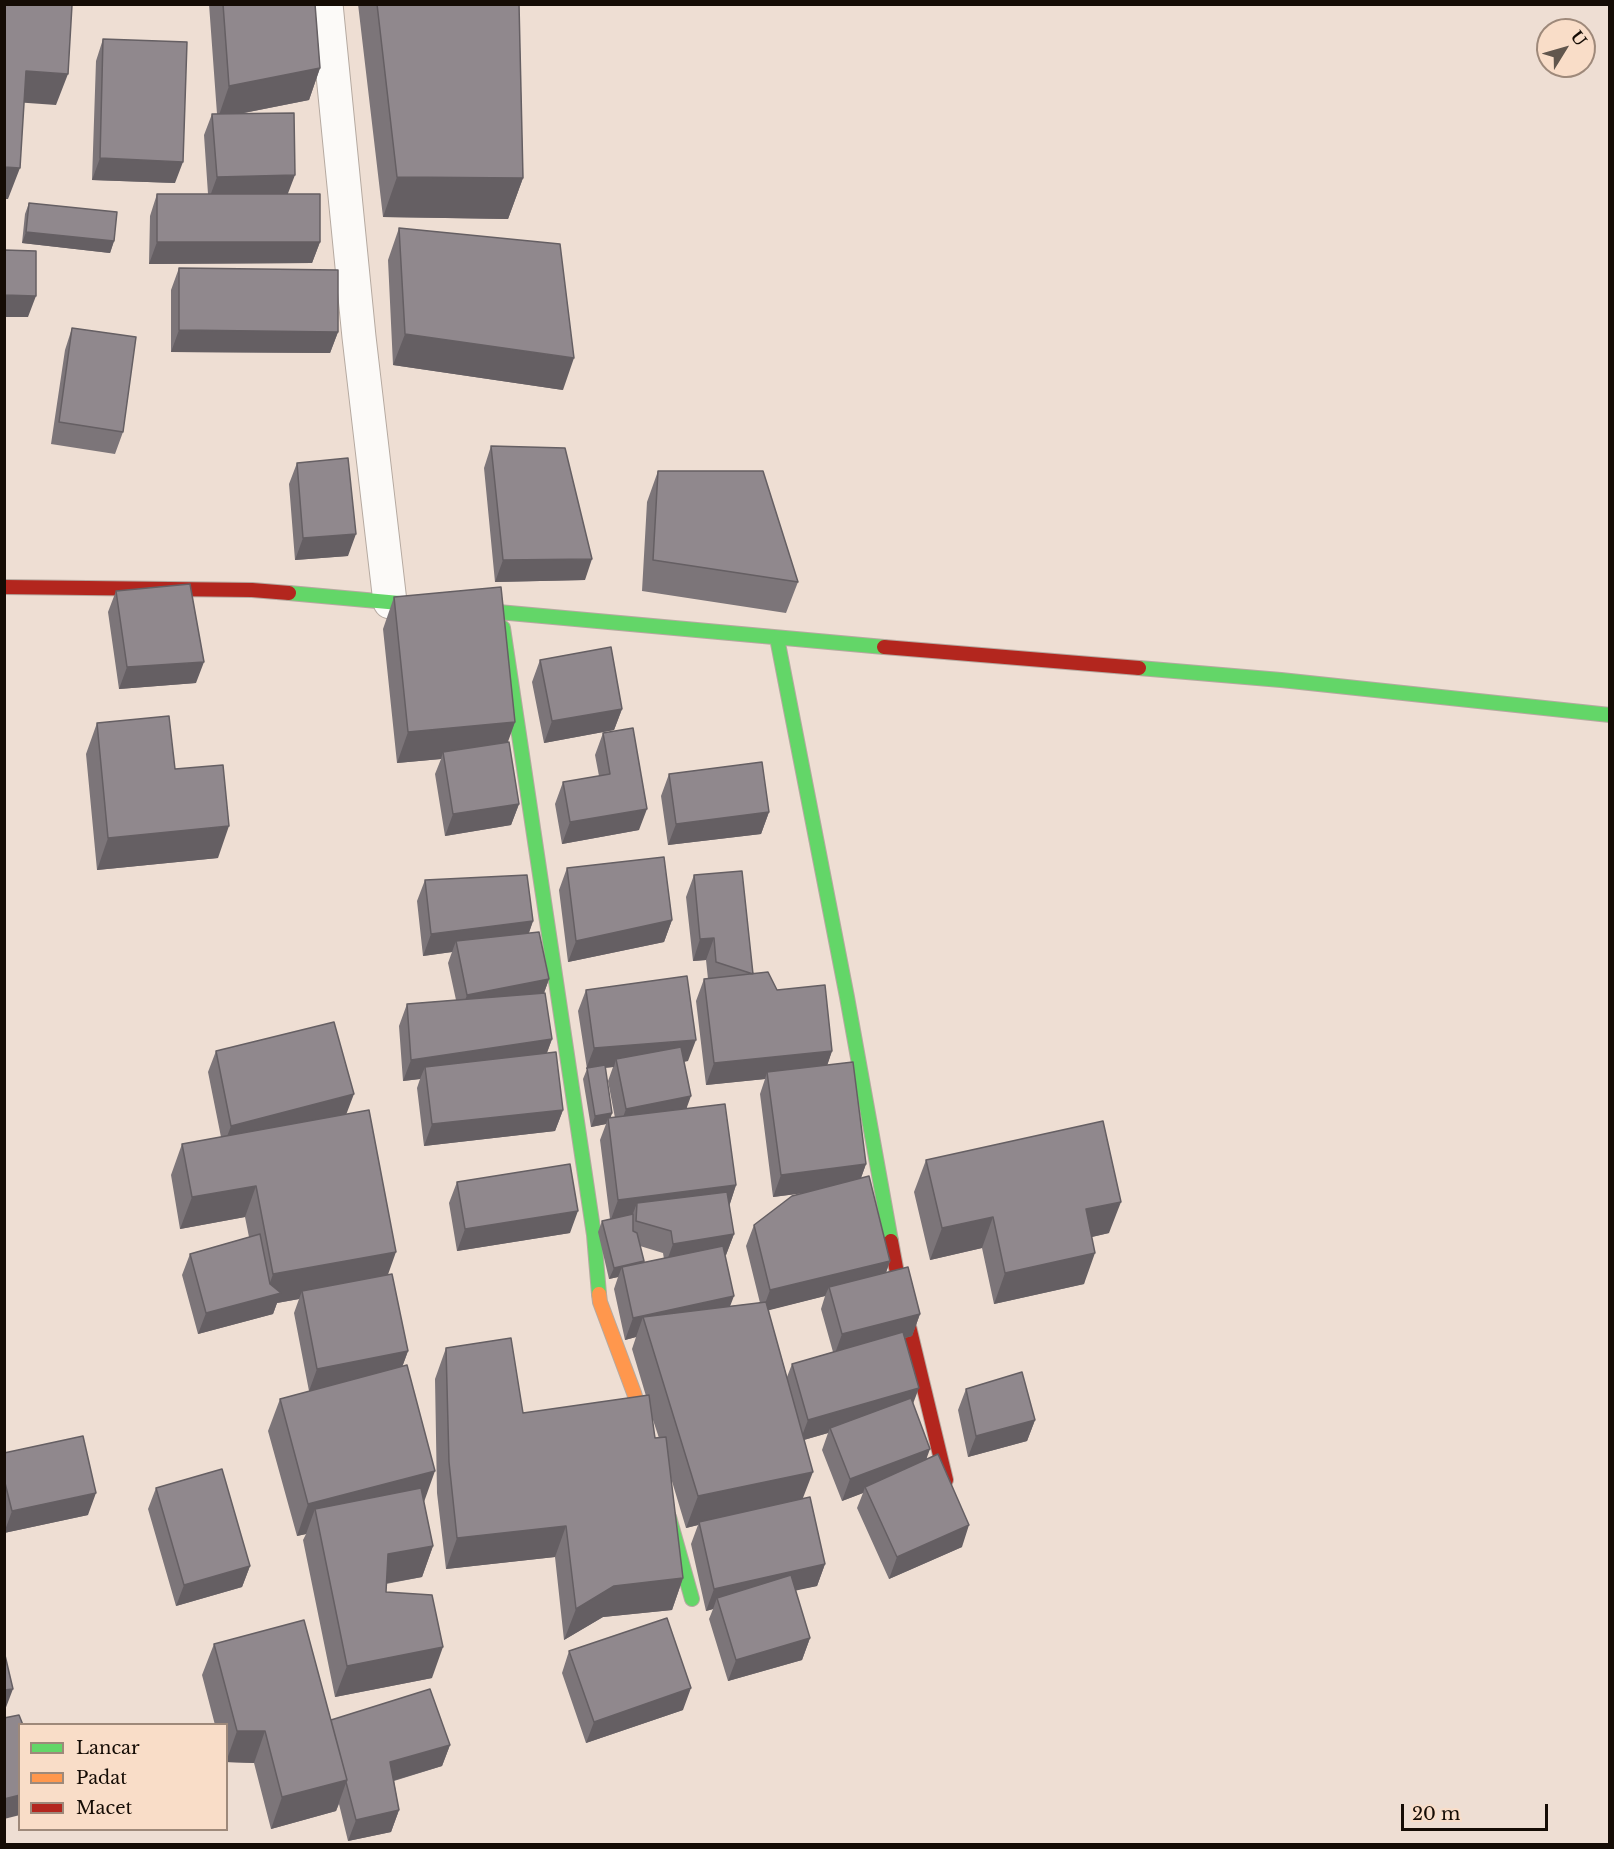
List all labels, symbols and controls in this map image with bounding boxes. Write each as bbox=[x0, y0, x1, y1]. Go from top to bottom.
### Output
north arrow bbox=[1536, 18, 1596, 78]
text: U bbox=[1567, 27, 1591, 50]
legend bbox=[18, 1723, 228, 1831]
text: Lancar bbox=[76, 1737, 140, 1759]
text: Padat bbox=[76, 1767, 127, 1789]
scale bar bbox=[1404, 1792, 1551, 1830]
text: Macet bbox=[76, 1797, 132, 1819]
text: 20 m bbox=[1412, 1803, 1460, 1825]

